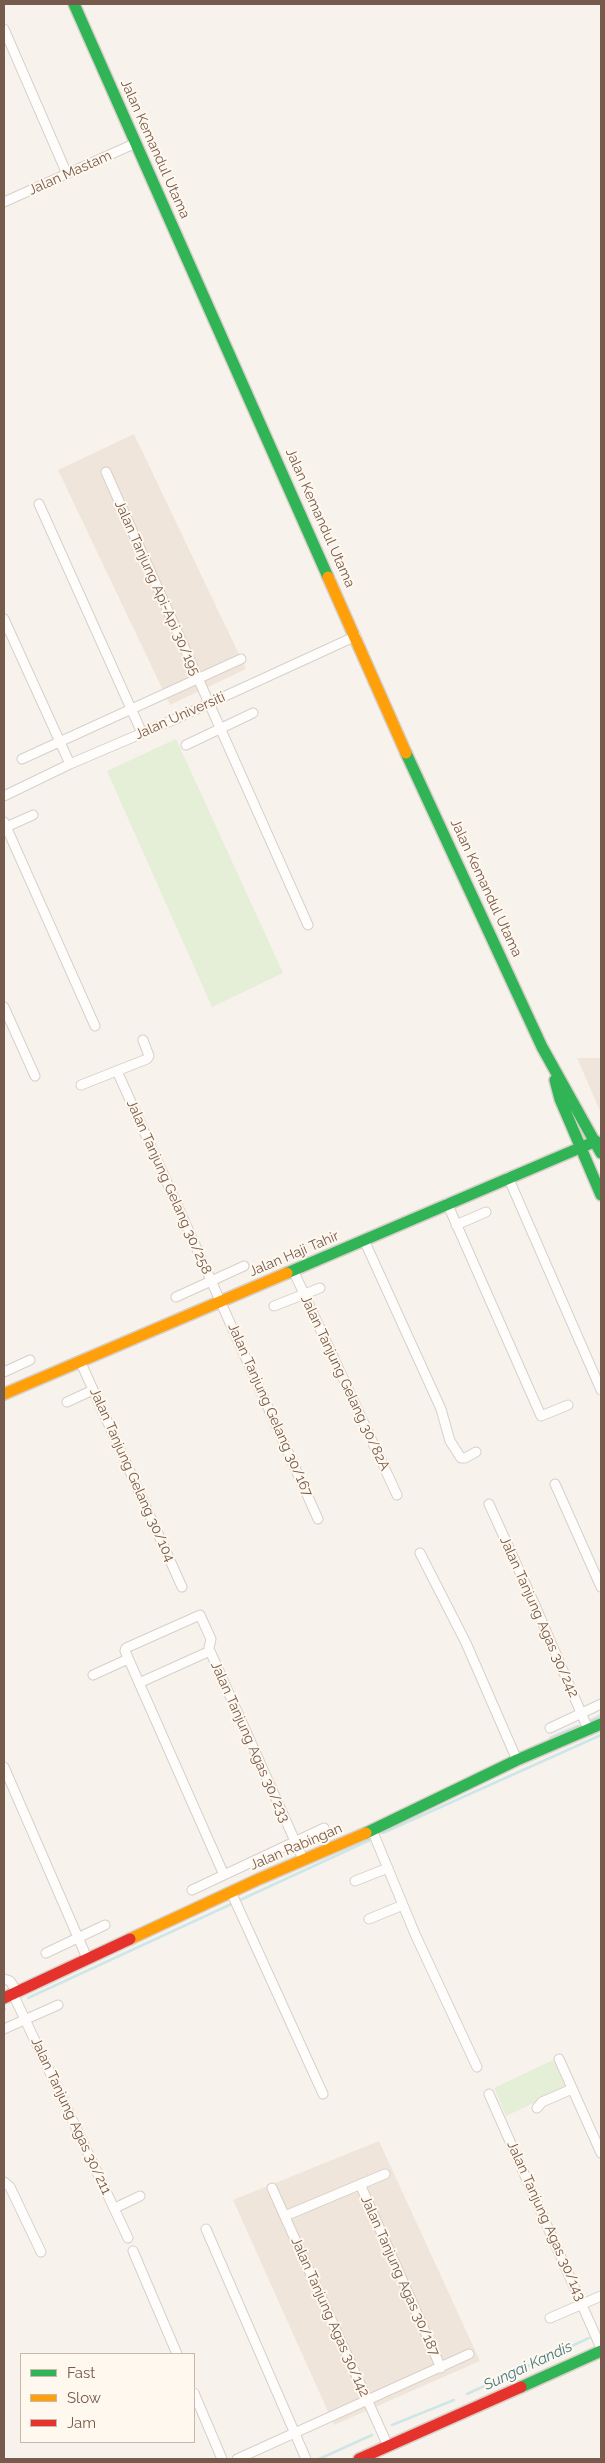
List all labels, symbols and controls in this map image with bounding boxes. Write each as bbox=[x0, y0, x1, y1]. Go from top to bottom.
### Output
street label: Jalan Kemandul Utama bbox=[117, 77, 193, 221]
street label: Jalan Mastam bbox=[26, 147, 114, 199]
street label: Jalan Kemandul Utama bbox=[282, 446, 358, 590]
street label: Jalan Tanjung Api-Api 30/195 bbox=[111, 498, 203, 678]
street label: Jalan Universiti bbox=[132, 689, 228, 743]
street label: Jalan Kemandul Utama bbox=[447, 816, 525, 960]
street label: Jalan Tanjung Gelang 30/258 bbox=[123, 1097, 215, 1277]
street label: Jalan Haji Tahir bbox=[247, 1228, 341, 1280]
street label: Jalan Tanjung Gelang 30/82A bbox=[297, 1293, 393, 1473]
street label: Jalan Tanjung Gelang 30/167 bbox=[224, 1321, 316, 1499]
street label: Jalan Tanjung Gelang 30/104 bbox=[86, 1385, 178, 1565]
street label: Jalan Tanjung Agas 30/242 bbox=[496, 1534, 582, 1700]
street label: Jalan Tanjung Agas 30/233 bbox=[207, 1659, 293, 1825]
street label: Jalan Rabingan bbox=[247, 1820, 345, 1874]
street label: Jalan Tanjung Agas 30/211 bbox=[27, 2035, 115, 2197]
street label: Jalan Tanjung Agas 30/143 bbox=[503, 2138, 589, 2304]
street label: Jalan Tanjung Agas 30/187 bbox=[357, 2193, 443, 2359]
street label: Jalan Tanjung Agas 30/142 bbox=[287, 2235, 373, 2399]
water label: Sungai Kandis bbox=[481, 2338, 575, 2394]
legend bbox=[20, 2353, 195, 2443]
text: Fast bbox=[67, 2364, 95, 2382]
text: Slow bbox=[67, 2389, 101, 2407]
text: Jam bbox=[67, 2414, 96, 2432]

